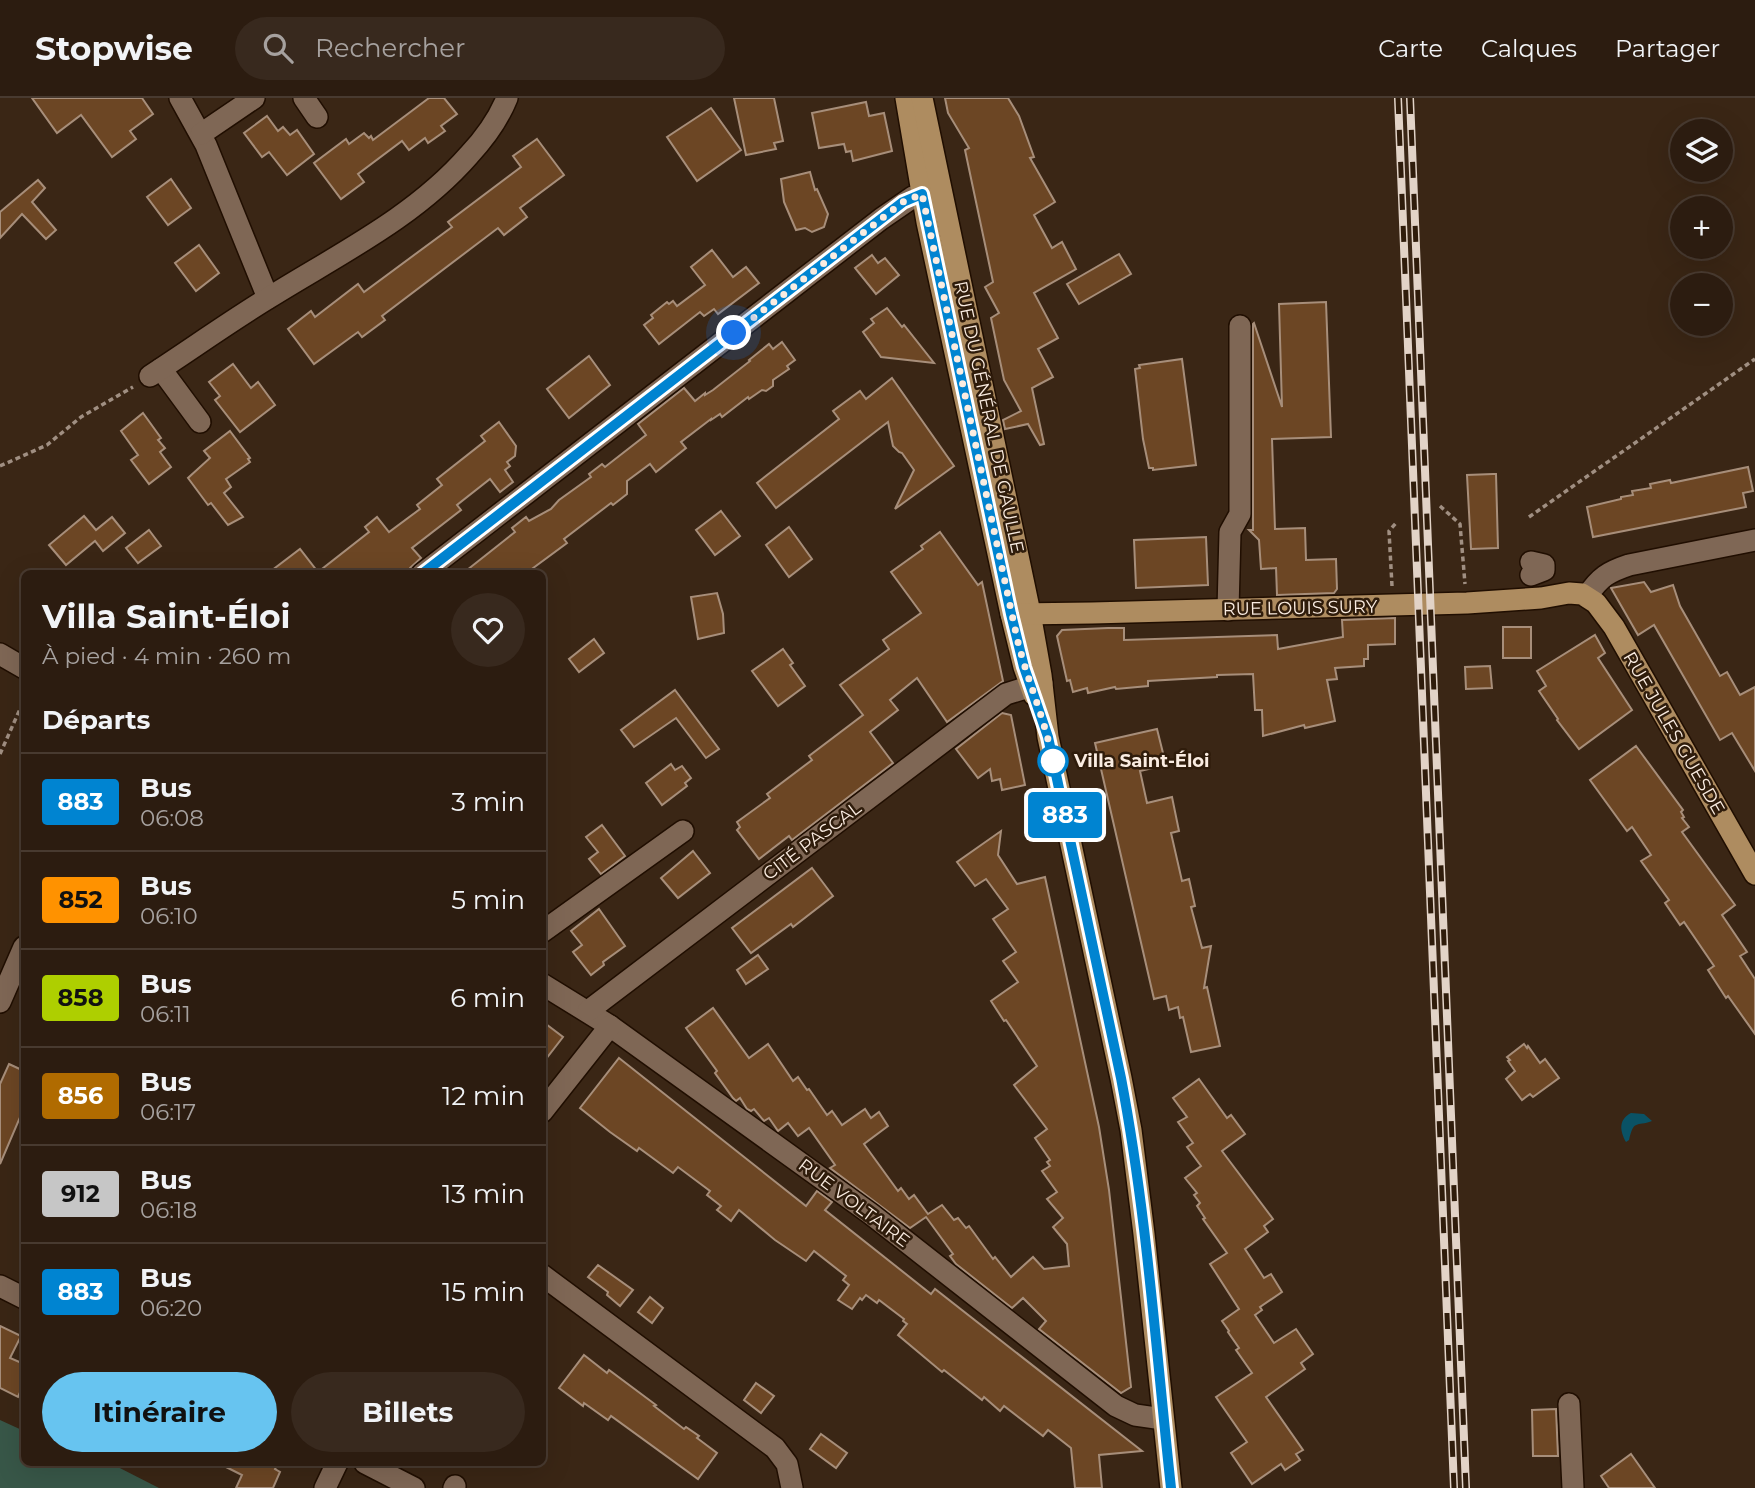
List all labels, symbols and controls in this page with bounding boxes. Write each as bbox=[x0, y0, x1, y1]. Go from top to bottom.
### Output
search box bbox=[235, 17, 725, 80]
text: Stopwise bbox=[35, 28, 193, 68]
icon: search bbox=[259, 29, 297, 67]
text: Rechercher bbox=[315, 32, 465, 64]
text: Carte bbox=[1378, 34, 1443, 63]
text: Calques bbox=[1481, 34, 1577, 63]
text: Partager bbox=[1615, 34, 1720, 63]
map controls bbox=[1670, 119, 1733, 336]
button: layers bbox=[1670, 119, 1733, 182]
button: + bbox=[1670, 196, 1733, 259]
button: − bbox=[1670, 273, 1733, 336]
street label: RUE DU GÉNÉRAL DE GAULLE bbox=[949, 279, 1029, 555]
your location bbox=[716, 315, 751, 350]
button: heart bbox=[451, 593, 525, 667]
text: Villa Saint-Éloi bbox=[42, 596, 290, 636]
street label: RUE LOUIS SURY bbox=[1223, 596, 1378, 620]
text: À pied · 4 min · 260 m bbox=[42, 642, 292, 670]
street label: RUE JULES GUESDE bbox=[1618, 648, 1730, 818]
text: Départs bbox=[42, 704, 150, 736]
marker: Villa Saint-Éloi bbox=[1038, 746, 1068, 776]
place label: Villa Saint-Éloi bbox=[1073, 750, 1210, 772]
text: Bus bbox=[140, 772, 192, 804]
text: 3 min bbox=[451, 786, 525, 818]
text: 883 bbox=[58, 787, 103, 816]
line badge: 883 bbox=[1025, 792, 1105, 838]
street label: CITÉ PASCAL bbox=[759, 797, 866, 885]
text: 883 bbox=[1042, 800, 1088, 829]
text: 06:08 bbox=[140, 804, 204, 832]
text: Bus bbox=[140, 870, 192, 902]
text: 5 min bbox=[451, 884, 525, 916]
text: 852 bbox=[58, 885, 103, 914]
text: 06:10 bbox=[140, 902, 198, 930]
text: Bus bbox=[140, 968, 192, 1000]
text: 6 min bbox=[450, 982, 525, 1014]
text: 858 bbox=[58, 983, 103, 1012]
text: 06:11 bbox=[140, 1000, 191, 1028]
text: Bus bbox=[140, 1066, 192, 1098]
text: 12 min bbox=[442, 1080, 525, 1112]
text: 856 bbox=[58, 1081, 103, 1110]
text: 06:17 bbox=[140, 1098, 196, 1126]
street label: RUE VOLTAIRE bbox=[794, 1154, 914, 1252]
text: Bus bbox=[140, 1164, 192, 1196]
text: 13 min bbox=[442, 1178, 525, 1210]
text: 912 bbox=[61, 1179, 100, 1208]
text: 06:18 bbox=[140, 1196, 197, 1224]
text: Bus bbox=[140, 1262, 192, 1294]
text: 15 min bbox=[442, 1276, 525, 1308]
text: 883 bbox=[58, 1277, 103, 1306]
text: 06:20 bbox=[140, 1294, 202, 1322]
button: Itinéraire bbox=[42, 1372, 277, 1452]
button: Billets bbox=[291, 1372, 525, 1452]

